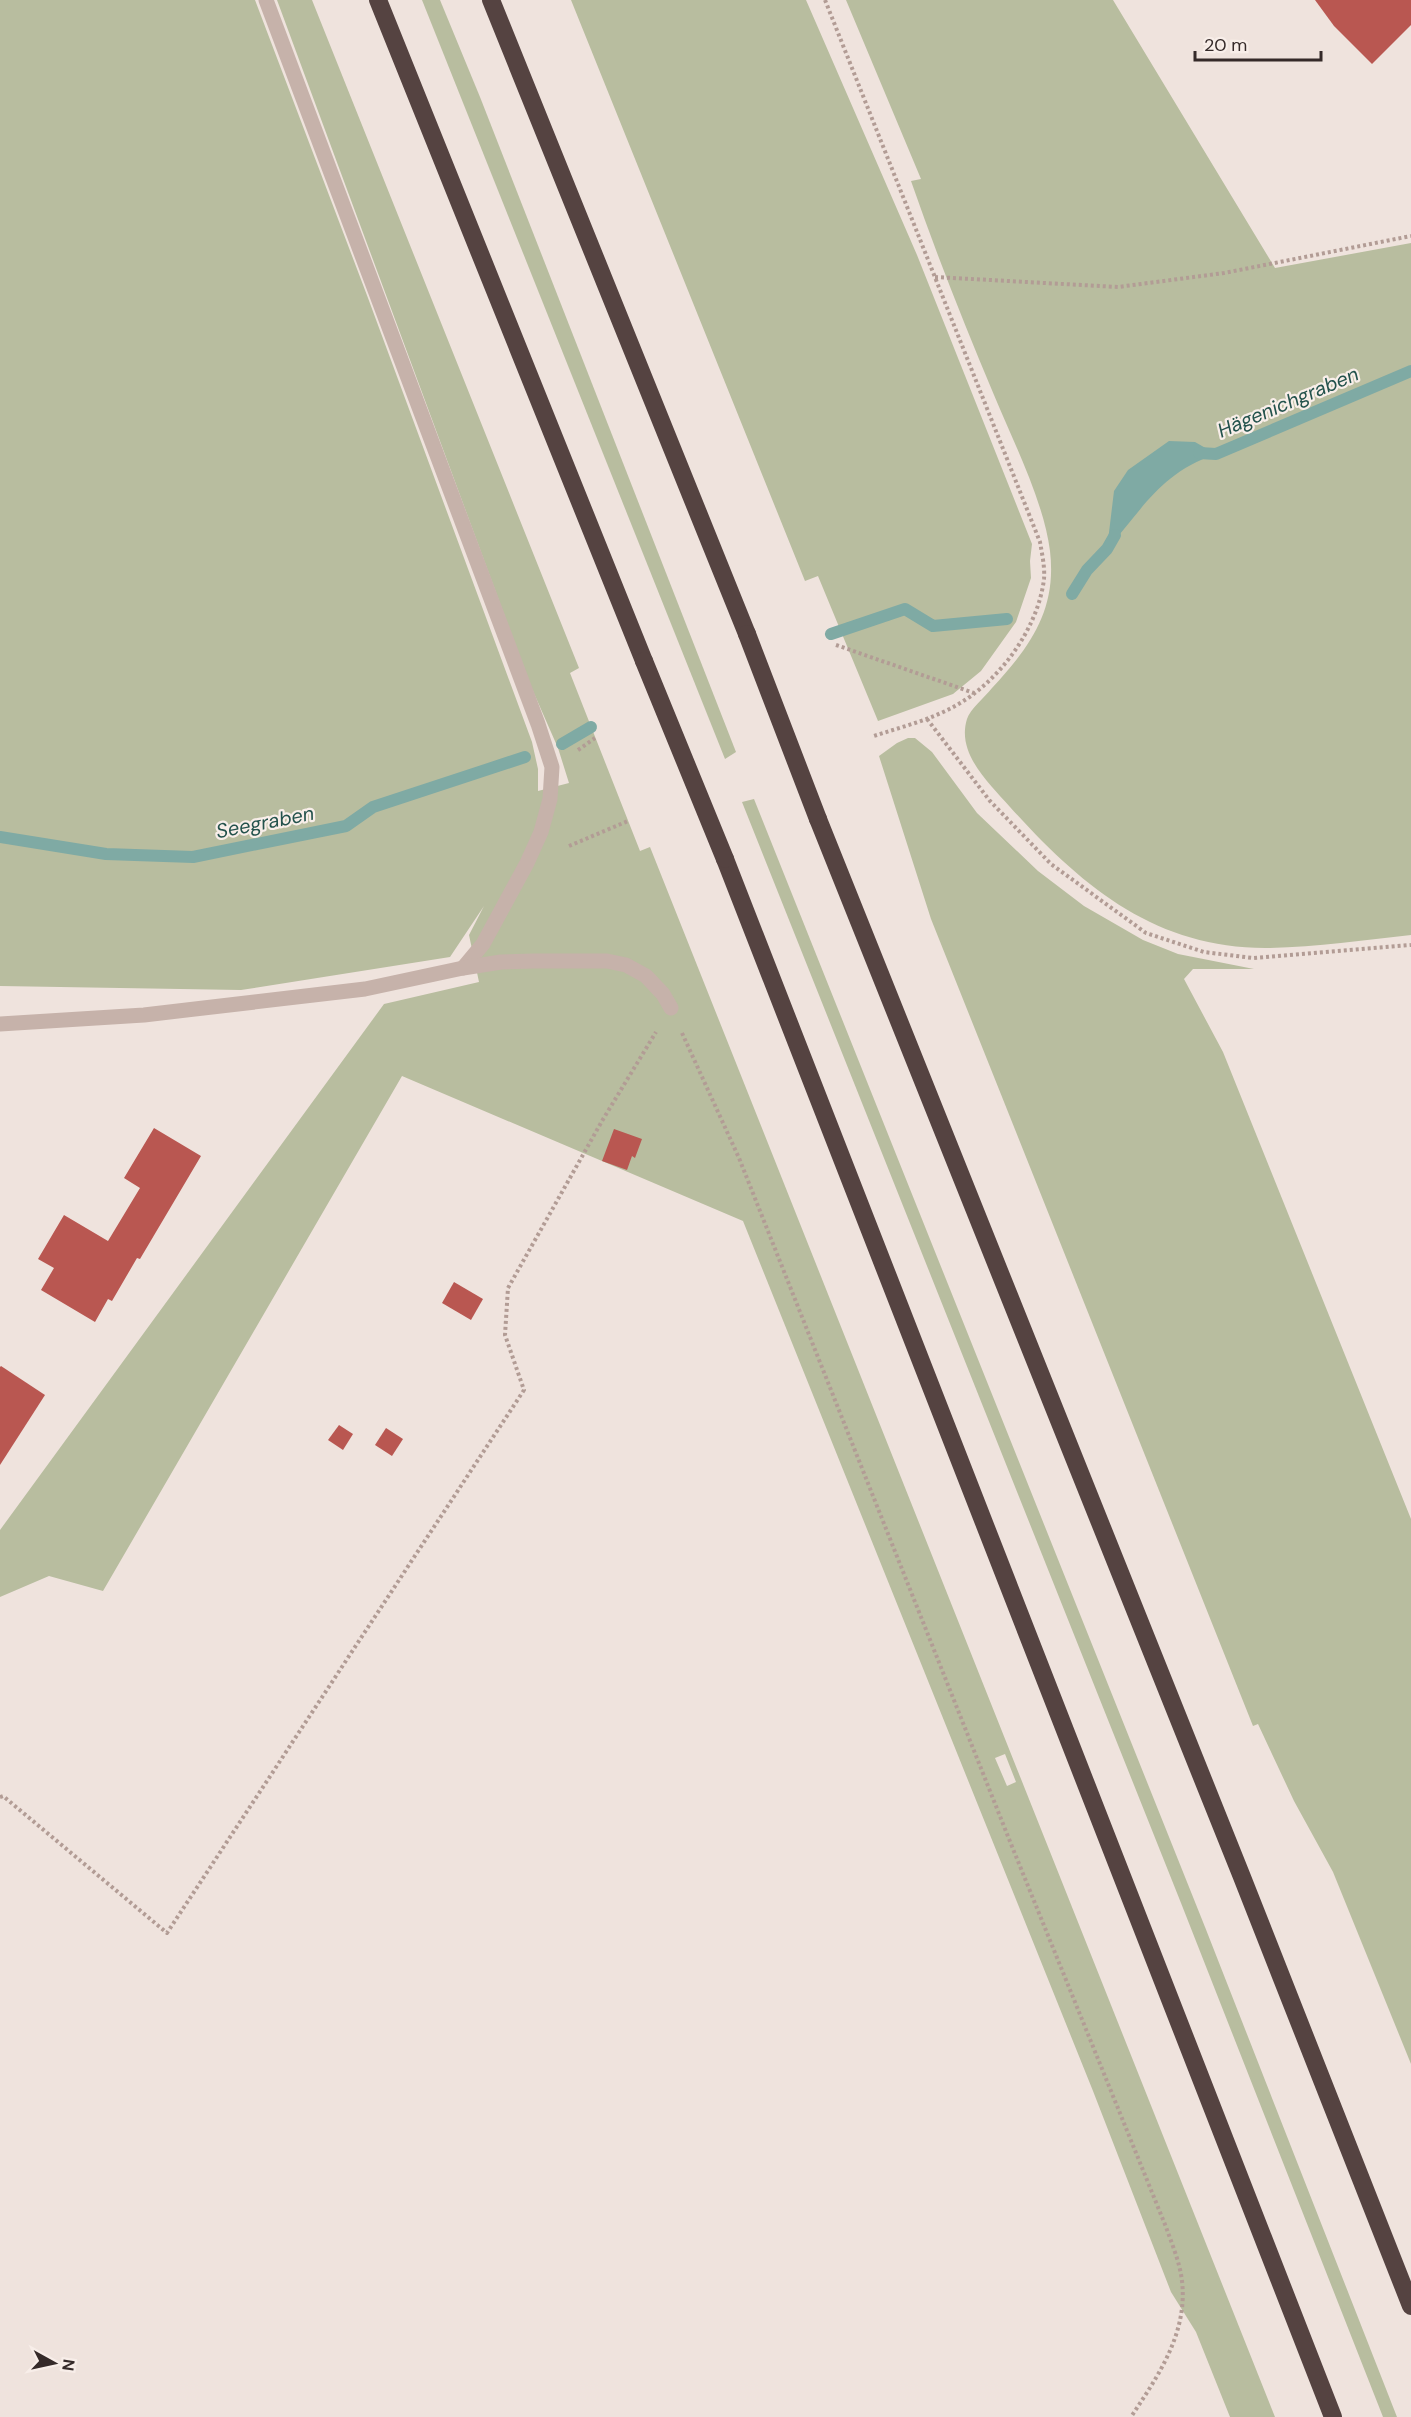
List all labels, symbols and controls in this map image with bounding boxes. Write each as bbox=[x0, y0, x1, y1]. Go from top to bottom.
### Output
scale bar bbox=[1195, 24, 1321, 62]
text: 20 m bbox=[1204, 33, 1247, 57]
water label: Hägenichgraben bbox=[1213, 361, 1363, 443]
water label: Seegraben bbox=[214, 800, 316, 844]
north arrow bbox=[24, 2333, 84, 2393]
text: N bbox=[57, 2358, 80, 2372]

